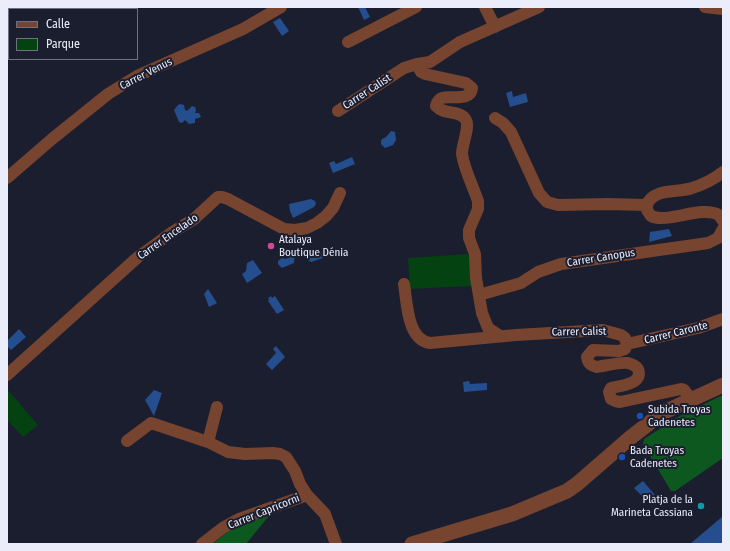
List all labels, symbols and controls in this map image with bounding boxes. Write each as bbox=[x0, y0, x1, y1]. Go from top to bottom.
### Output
legend bbox=[8, 8, 138, 60]
text: Calle bbox=[46, 17, 70, 31]
text: Parque bbox=[46, 37, 80, 51]
street label: Carrer Venus bbox=[118, 55, 174, 93]
street label: Carrer Calist bbox=[340, 72, 394, 112]
street label: Carrer Encelado bbox=[135, 211, 201, 263]
place label: Atalaya Boutique Dénia bbox=[279, 233, 348, 259]
marker: Atalaya Boutique Dénia bbox=[266, 241, 276, 251]
street label: Carrer Canopus bbox=[566, 246, 636, 270]
street label: Carrer Caronte bbox=[643, 319, 709, 347]
street label: Carrer Calist bbox=[551, 325, 607, 339]
place label: Subida Troyas Cadenetes bbox=[648, 403, 711, 429]
marker: Subida Troyas Cadenetes bbox=[635, 411, 645, 421]
place label: Bada Troyas Cadenetes bbox=[630, 444, 684, 470]
marker: Bada Troyas Cadenetes bbox=[617, 452, 627, 462]
street label: Carrer Capricorni bbox=[226, 492, 302, 532]
place label: Platja de la Marineta Cassiana bbox=[611, 493, 693, 519]
marker: Platja de la Marineta Cassiana bbox=[696, 501, 706, 511]

